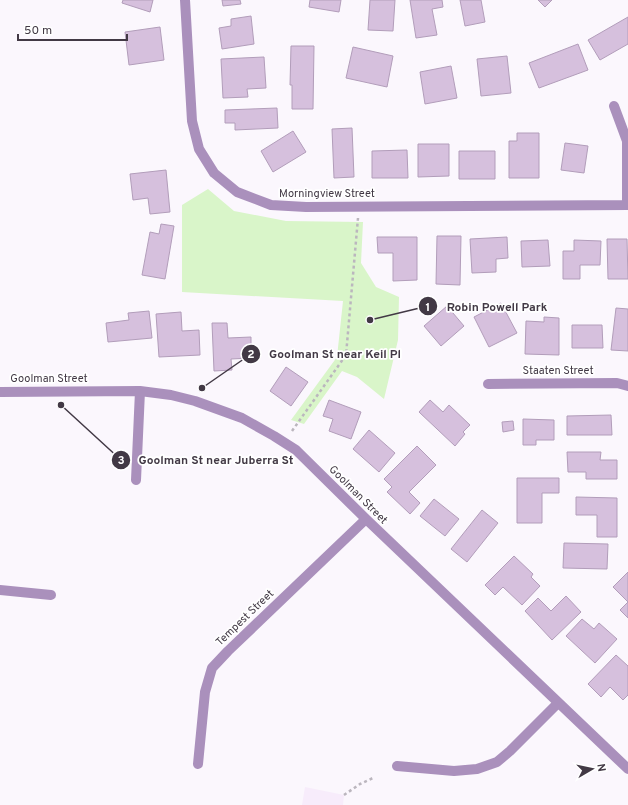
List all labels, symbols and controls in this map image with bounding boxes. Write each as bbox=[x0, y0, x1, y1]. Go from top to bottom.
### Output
scale bar bbox=[18, 16, 127, 42]
text: 50 m bbox=[24, 23, 52, 39]
street label: Morningview Street bbox=[279, 187, 375, 201]
callout: Robin Powell Park bbox=[418, 294, 555, 318]
text: 1 bbox=[426, 300, 430, 316]
text: Robin Powell Park bbox=[447, 300, 548, 316]
callout: Goolman St near Keil Pl bbox=[241, 342, 409, 366]
text: 2 bbox=[247, 347, 255, 363]
text: Goolman St near Keil Pl bbox=[269, 347, 401, 363]
street label: Staaten Street bbox=[522, 364, 594, 378]
street label: Goolman Street bbox=[10, 372, 88, 386]
callout: Goolman St near Juberra St bbox=[111, 448, 302, 472]
text: 3 bbox=[117, 453, 125, 469]
text: Goolman St near Juberra St bbox=[138, 453, 294, 469]
street label: Goolman Street bbox=[326, 463, 390, 527]
street label: Tempest Street bbox=[213, 587, 277, 649]
north arrow bbox=[572, 749, 612, 789]
text: N bbox=[593, 763, 608, 773]

